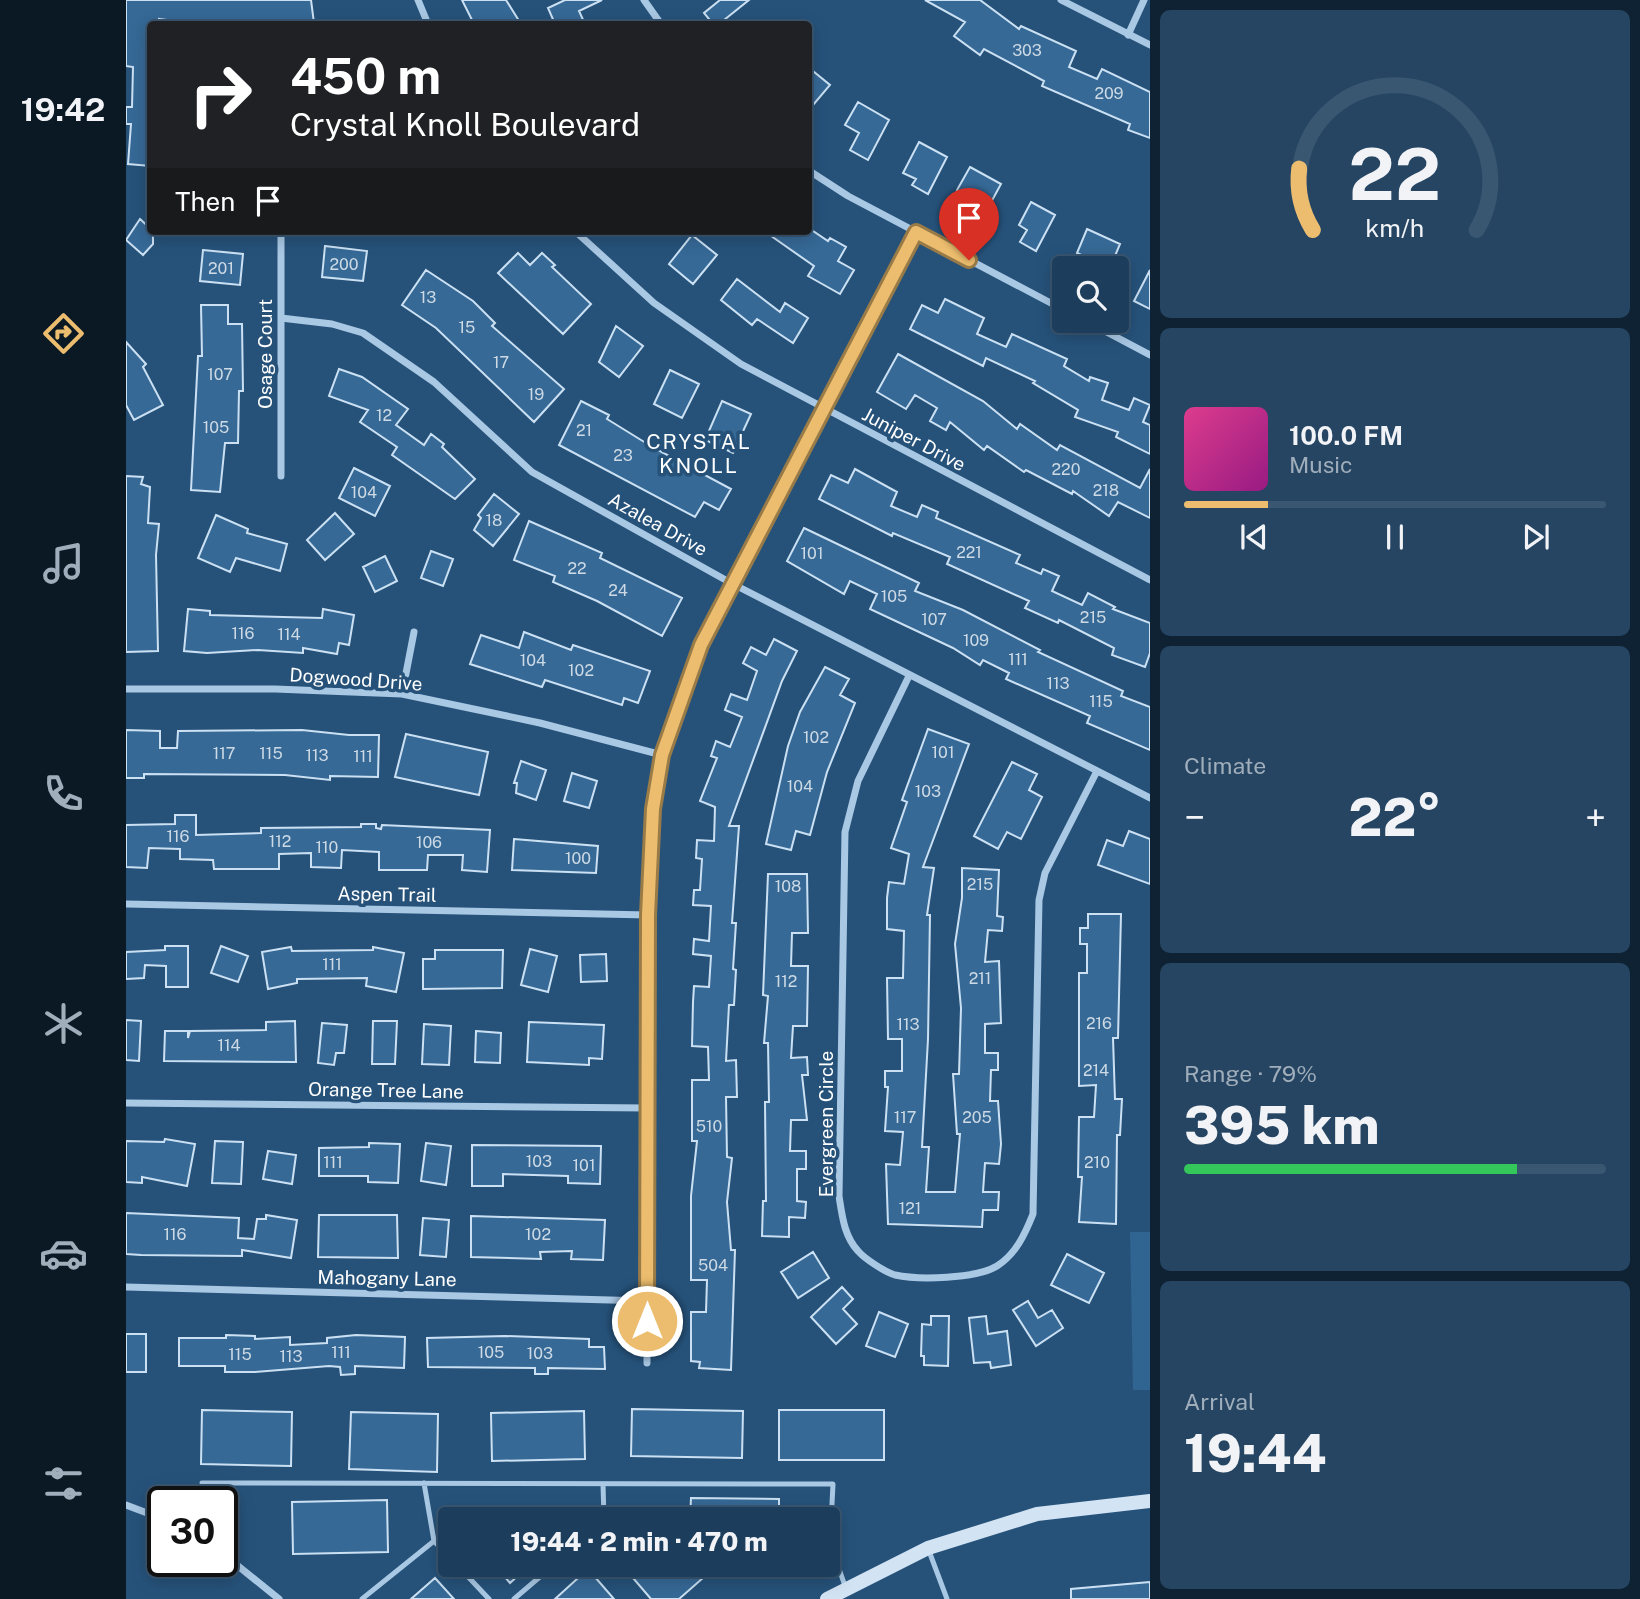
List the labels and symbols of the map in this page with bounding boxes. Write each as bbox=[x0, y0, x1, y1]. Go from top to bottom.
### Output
house number: 303 bbox=[1012, 41, 1042, 60]
house number: 209 bbox=[1094, 84, 1124, 103]
pin bbox=[939, 188, 999, 260]
house number: 200 bbox=[329, 255, 359, 274]
house number: 201 bbox=[208, 259, 234, 278]
house number: 13 bbox=[420, 288, 436, 307]
street label: Osage Court bbox=[254, 299, 276, 409]
house number: 15 bbox=[459, 318, 475, 337]
house number: 17 bbox=[493, 353, 509, 372]
house number: 107 bbox=[207, 365, 233, 384]
house number: 19 bbox=[528, 385, 544, 404]
street label: Juniper Drive bbox=[859, 403, 969, 475]
house number: 12 bbox=[376, 406, 392, 425]
house number: 105 bbox=[203, 418, 229, 437]
house number: 21 bbox=[576, 421, 592, 440]
district label: CRYSTAL KNOLL bbox=[646, 429, 752, 478]
house number: 23 bbox=[613, 446, 633, 465]
house number: 220 bbox=[1052, 460, 1081, 479]
house number: 218 bbox=[1093, 481, 1119, 500]
house number: 104 bbox=[351, 483, 377, 502]
street label: Azalea Drive bbox=[605, 488, 711, 560]
house number: 18 bbox=[486, 511, 502, 530]
house number: 221 bbox=[956, 543, 982, 562]
house number: 101 bbox=[801, 544, 823, 563]
house number: 22 bbox=[567, 559, 587, 578]
house number: 24 bbox=[608, 581, 628, 600]
house number: 105 bbox=[881, 587, 907, 606]
house number: 215 bbox=[1080, 608, 1106, 627]
house number: 107 bbox=[921, 610, 947, 629]
house number: 116 bbox=[232, 624, 255, 643]
house number: 114 bbox=[277, 625, 301, 644]
house number: 109 bbox=[963, 631, 989, 650]
house number: 111 bbox=[1008, 650, 1028, 669]
house number: 104 bbox=[520, 651, 546, 670]
house number: 102 bbox=[568, 661, 594, 680]
street label: Dogwood Drive bbox=[289, 663, 423, 695]
house number: 113 bbox=[1046, 674, 1070, 693]
house number: 115 bbox=[1089, 692, 1113, 711]
house number: 102 bbox=[803, 728, 829, 747]
house number: 101 bbox=[932, 743, 954, 762]
house number: 117 bbox=[213, 744, 235, 763]
house number: 115 bbox=[259, 744, 283, 763]
house number: 113 bbox=[305, 746, 329, 765]
house number: 111 bbox=[353, 747, 373, 766]
house number: 104 bbox=[787, 777, 813, 796]
house number: 103 bbox=[915, 782, 941, 801]
house number: 116 bbox=[167, 827, 190, 846]
house number: 112 bbox=[269, 832, 291, 851]
house number: 106 bbox=[416, 833, 442, 852]
house number: 110 bbox=[316, 838, 339, 857]
house number: 100 bbox=[565, 849, 591, 868]
house number: 215 bbox=[967, 875, 993, 894]
house number: 108 bbox=[775, 877, 801, 896]
street label: Aspen Trail bbox=[337, 882, 437, 906]
house number: 111 bbox=[322, 955, 342, 974]
house number: 211 bbox=[969, 969, 991, 988]
house number: 112 bbox=[775, 972, 797, 991]
house number: 216 bbox=[1086, 1014, 1112, 1033]
house number: 113 bbox=[896, 1015, 920, 1034]
house number: 114 bbox=[217, 1036, 241, 1055]
street label: Evergreen Circle bbox=[815, 1051, 837, 1197]
house number: 214 bbox=[1083, 1061, 1109, 1080]
street label: Orange Tree Lane bbox=[308, 1078, 464, 1102]
house number: 117 bbox=[894, 1108, 916, 1127]
house number: 205 bbox=[962, 1108, 992, 1127]
house number: 510 bbox=[696, 1117, 722, 1136]
house number: 103 bbox=[526, 1152, 552, 1171]
house number: 111 bbox=[323, 1153, 343, 1172]
house number: 210 bbox=[1084, 1153, 1110, 1172]
house number: 101 bbox=[573, 1156, 595, 1175]
house number: 121 bbox=[899, 1199, 921, 1218]
house number: 116 bbox=[164, 1225, 187, 1244]
house number: 102 bbox=[525, 1225, 551, 1244]
house number: 504 bbox=[698, 1256, 728, 1275]
street label: Mahogany Lane bbox=[317, 1266, 457, 1290]
position arrow bbox=[610, 1284, 684, 1358]
house number: 111 bbox=[331, 1343, 351, 1362]
house number: 105 bbox=[478, 1343, 504, 1362]
house number: 103 bbox=[527, 1344, 553, 1363]
house number: 115 bbox=[228, 1345, 252, 1364]
house number: 113 bbox=[279, 1347, 303, 1366]
speed limit sign: 30 bbox=[147, 1486, 238, 1577]

